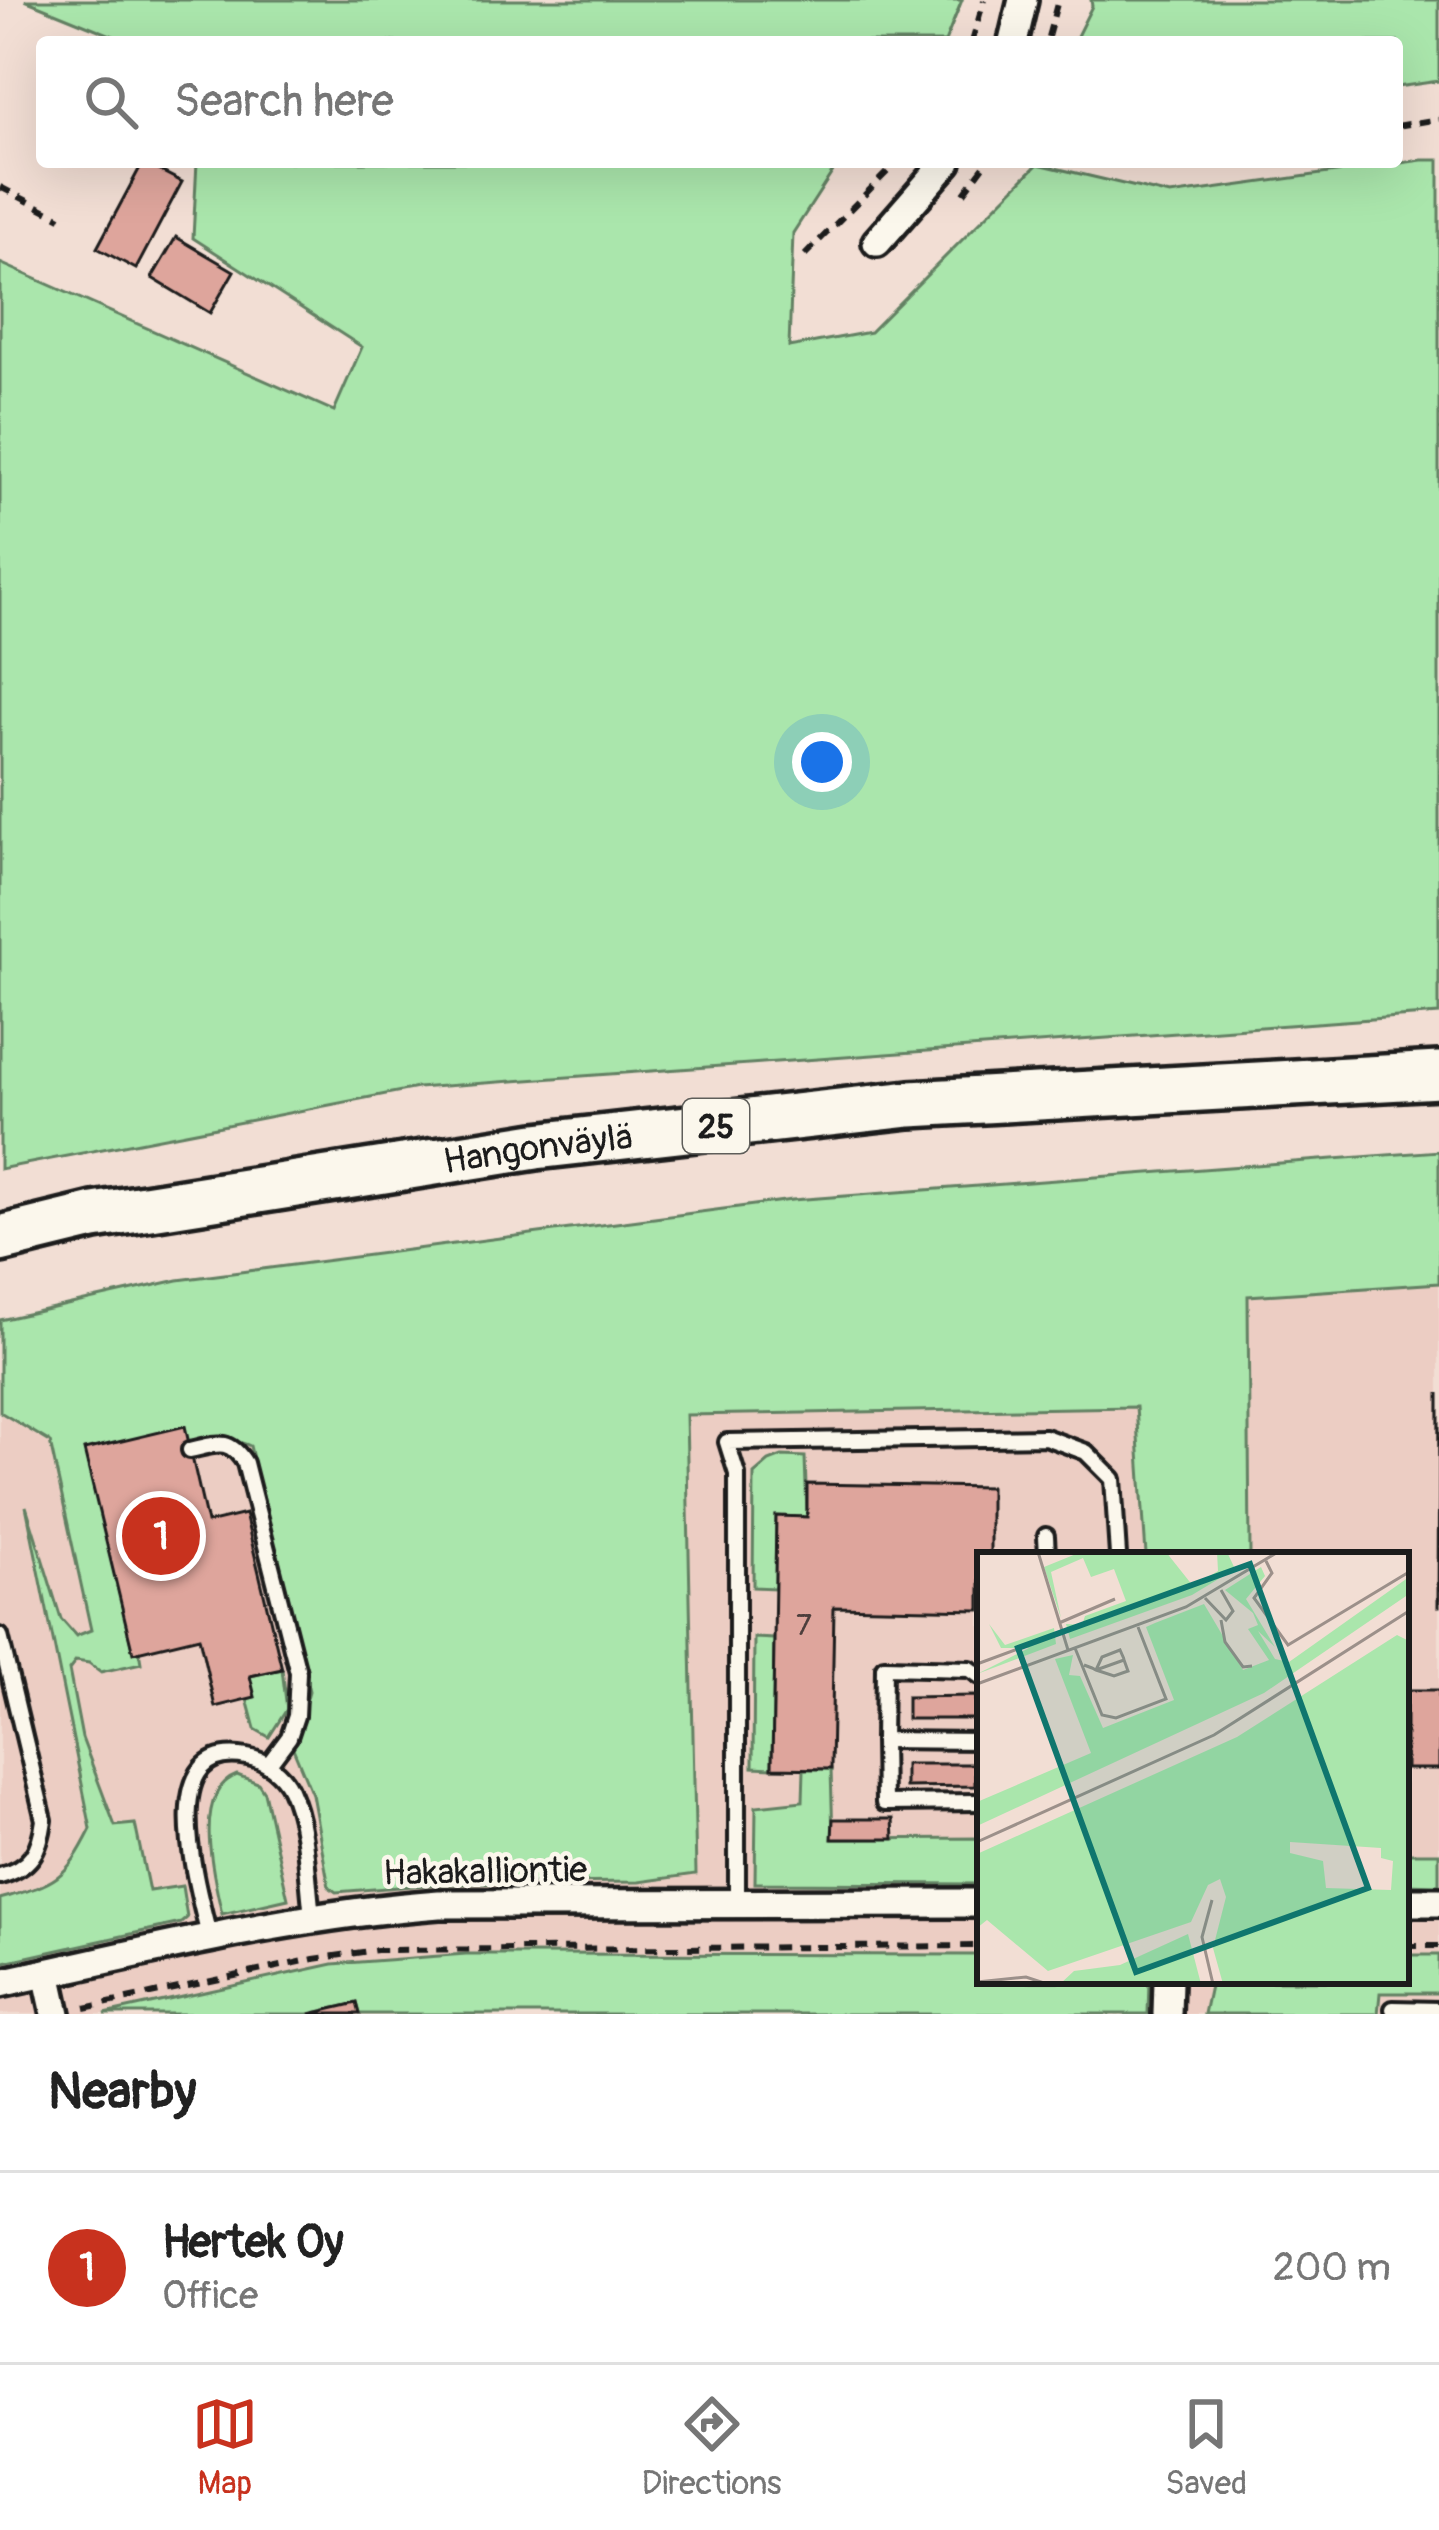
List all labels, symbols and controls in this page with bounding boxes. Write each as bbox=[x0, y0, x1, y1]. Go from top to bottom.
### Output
search box bbox=[36, 36, 1403, 168]
icon: search bbox=[78, 69, 144, 135]
text: Search here bbox=[174, 74, 394, 130]
your location bbox=[792, 732, 852, 792]
road number: 25 bbox=[683, 1099, 749, 1153]
street label: Hangonväylä bbox=[440, 1114, 635, 1184]
pin: 1 bbox=[122, 1491, 200, 1581]
inset map bbox=[977, 1552, 1409, 1984]
house number: 7 bbox=[796, 1607, 812, 1644]
street label: Hakakalliontie bbox=[383, 1847, 588, 1896]
text: Nearby bbox=[48, 2060, 196, 2124]
text: Hertek Oy bbox=[162, 2215, 344, 2271]
text: 1 bbox=[79, 2243, 95, 2292]
text: 200 m bbox=[1273, 2243, 1391, 2292]
text: Office bbox=[162, 2271, 258, 2320]
tab: Map bbox=[192, 2391, 258, 2504]
tab: Directions bbox=[642, 2391, 782, 2504]
tab: Saved bbox=[1165, 2391, 1247, 2504]

